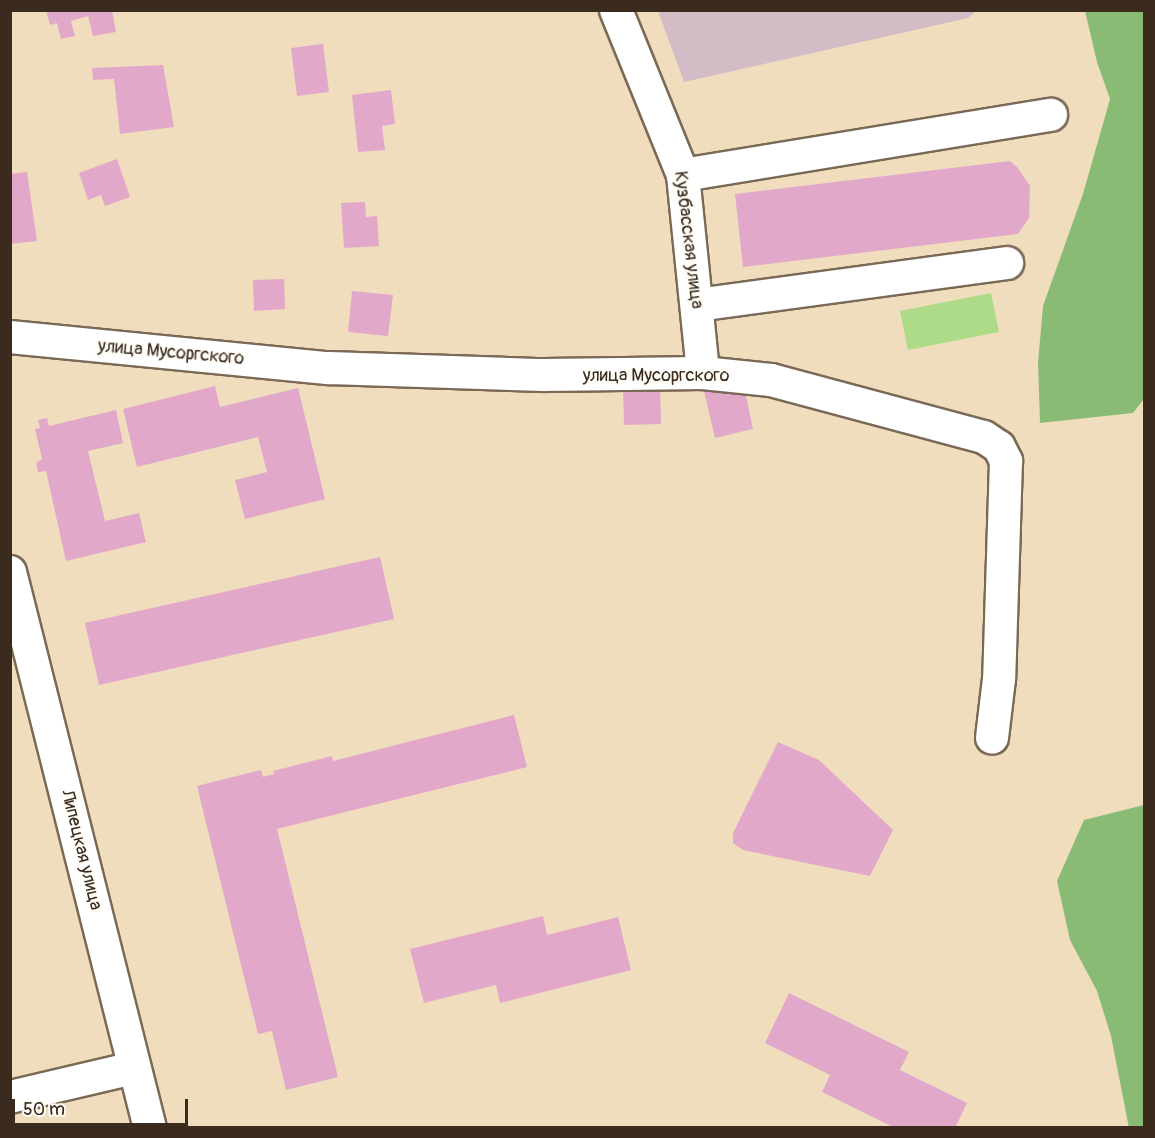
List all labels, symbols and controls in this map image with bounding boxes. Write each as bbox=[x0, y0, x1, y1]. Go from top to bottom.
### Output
street label: Кузбасская улица bbox=[669, 170, 707, 310]
street label: улица Мусоргского bbox=[97, 336, 245, 370]
street label: улица Мусоргского bbox=[583, 365, 729, 387]
street label: Липецкая улица bbox=[56, 788, 106, 912]
scale bar bbox=[15, 1087, 190, 1125]
text: 50 m bbox=[23, 1098, 65, 1121]

